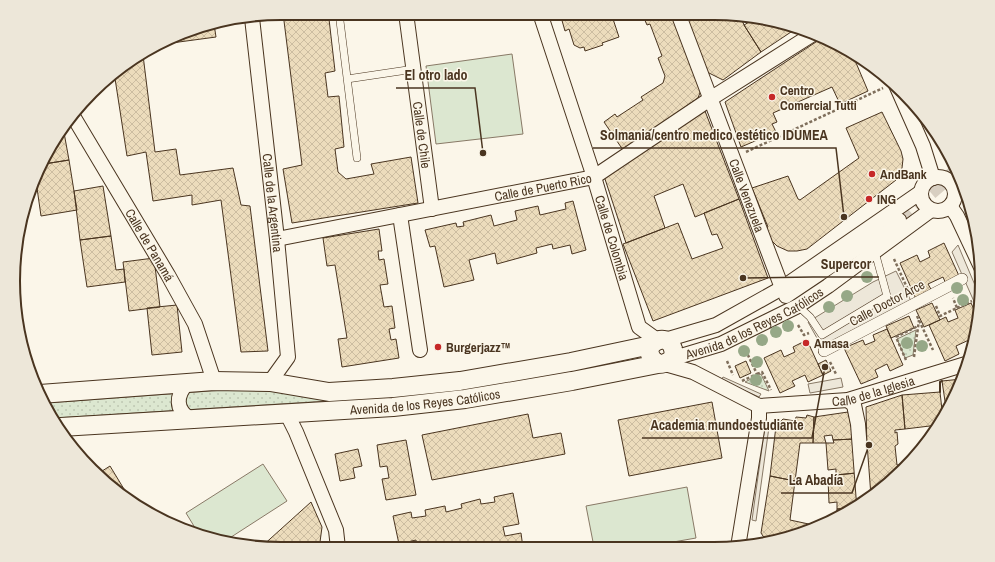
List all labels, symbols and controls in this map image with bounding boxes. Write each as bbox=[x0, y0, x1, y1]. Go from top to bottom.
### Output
callout: El otro lado bbox=[396, 62, 475, 88]
text: El otro lado bbox=[404, 66, 468, 84]
place label: Centro Comercial Tutti bbox=[780, 82, 857, 114]
marker: Centro Comercial Tutti bbox=[767, 92, 777, 102]
street label: Calle de Chile bbox=[409, 101, 435, 169]
callout: Solmania/centro medico estético IDUMEA bbox=[593, 122, 836, 148]
text: Solmania/centro medico estético IDUMEA bbox=[600, 126, 829, 144]
street label: Calle de la Argentina bbox=[259, 153, 287, 253]
street label: Calle Venezuela bbox=[725, 156, 769, 235]
place label: AndBank bbox=[880, 166, 927, 183]
street label: Calle de Puerto Rico bbox=[493, 169, 593, 205]
marker: AndBank bbox=[867, 169, 877, 179]
place label: ING bbox=[877, 191, 896, 208]
street label: Calle de Colombia bbox=[591, 193, 633, 282]
marker: ING bbox=[864, 194, 874, 204]
street label: Calle de Panamá bbox=[122, 205, 178, 284]
callout: Supercor bbox=[813, 251, 879, 277]
text: Supercor bbox=[821, 255, 872, 273]
street label: Calle Doctor Arce bbox=[846, 276, 928, 330]
street label: Avenida de los Reyes Católicos bbox=[682, 283, 826, 363]
place label: Amasa bbox=[814, 335, 849, 352]
marker: Amasa bbox=[801, 338, 811, 348]
place label: Burgerjazz™ bbox=[446, 339, 511, 356]
marker: Burgerjazz™ bbox=[433, 342, 443, 352]
street label: Calle de la Iglesia bbox=[831, 372, 916, 410]
street label: Avenida de los Reyes Católicos bbox=[348, 385, 501, 418]
callout: Academia mundoestudiante bbox=[642, 412, 812, 438]
text: Academia mundoestudiante bbox=[650, 416, 804, 434]
callout: La Abadía bbox=[781, 467, 852, 493]
text: La Abadía bbox=[789, 471, 844, 489]

